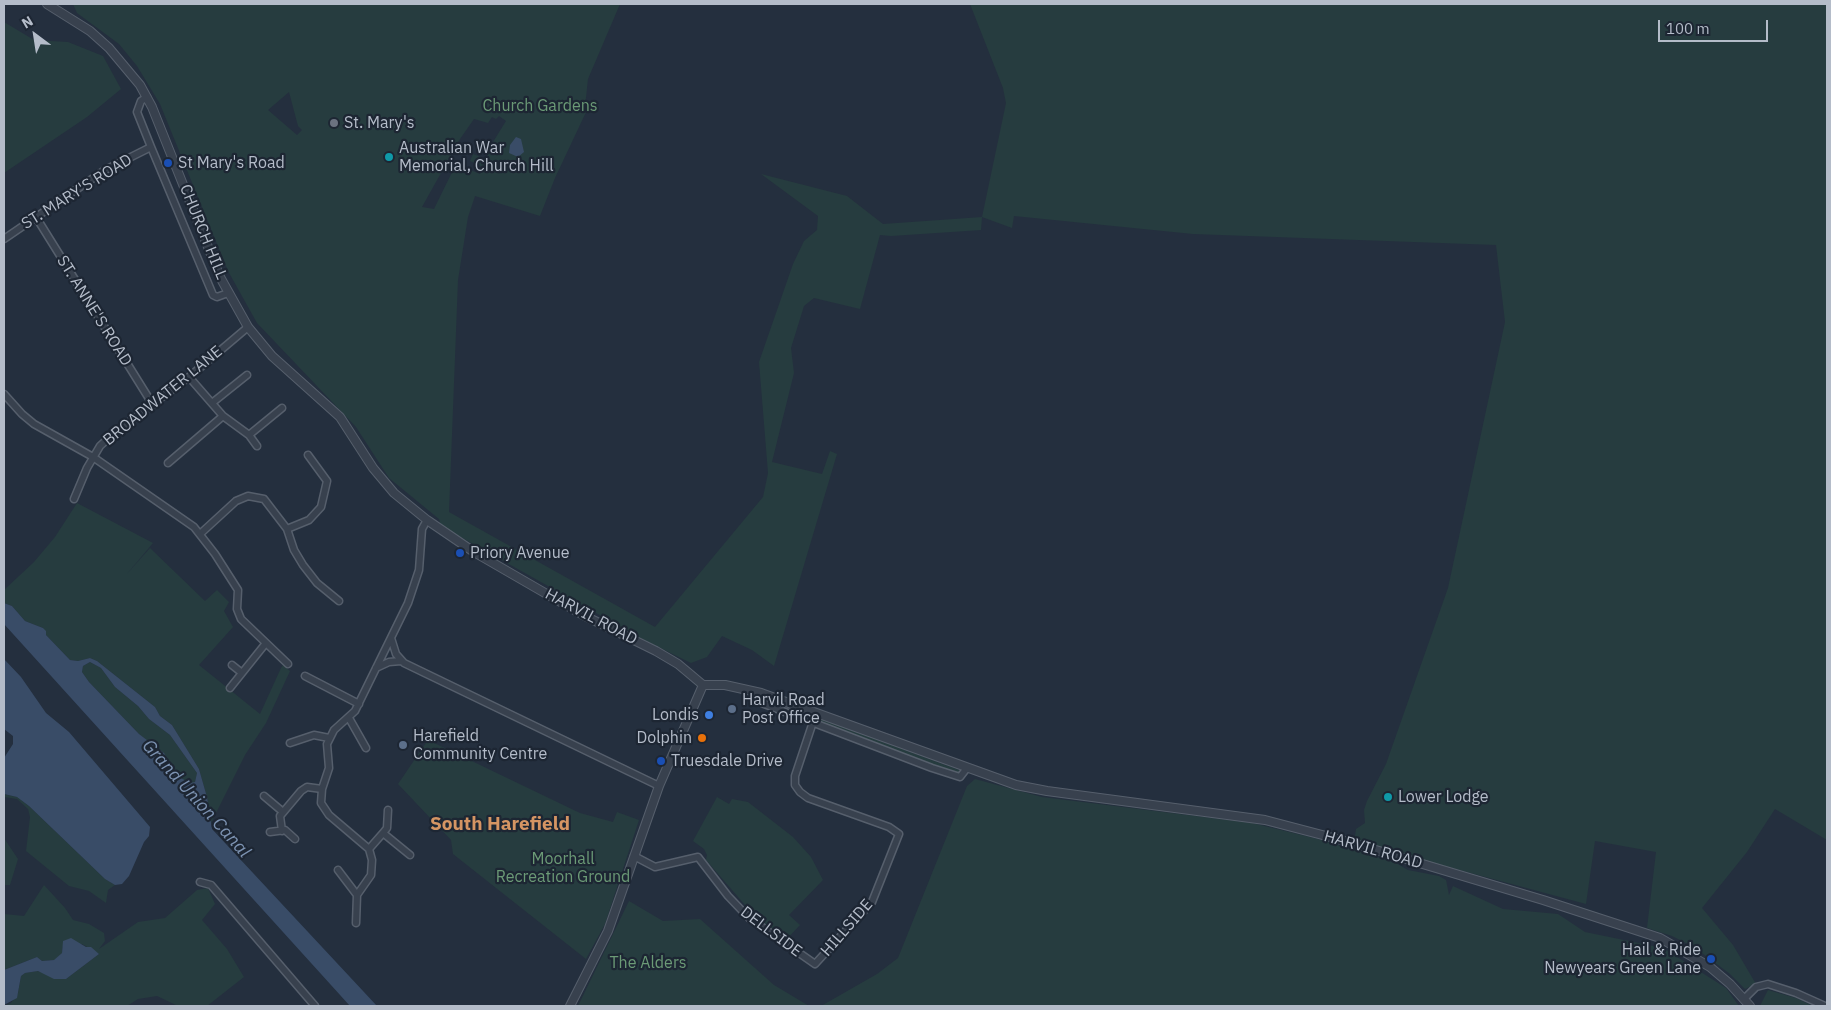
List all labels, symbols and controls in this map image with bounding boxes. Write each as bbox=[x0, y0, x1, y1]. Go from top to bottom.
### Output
north arrow bbox=[10, 10, 60, 60]
scale bar bbox=[1661, 10, 1771, 42]
text: N bbox=[18, 12, 36, 32]
text: 100 m bbox=[1666, 19, 1710, 38]
park label: Church Gardens bbox=[482, 96, 598, 116]
place label: St. Mary's bbox=[344, 113, 415, 133]
marker: St. Mary's bbox=[328, 117, 340, 129]
place label: Australian War Memorial, Church Hill bbox=[399, 138, 554, 176]
street label: ST. MARY'S ROAD bbox=[18, 150, 136, 234]
marker: Australian War Memorial, Church Hill bbox=[383, 151, 395, 163]
place label: St Mary's Road bbox=[178, 153, 285, 173]
marker: St Mary's Road bbox=[162, 157, 174, 169]
street label: CHURCH HILL bbox=[175, 182, 231, 282]
street label: ST. ANNE'S ROAD bbox=[52, 252, 136, 370]
street label: BROADWATER LANE bbox=[100, 342, 226, 450]
place label: Priory Avenue bbox=[470, 543, 570, 563]
marker: Priory Avenue bbox=[454, 547, 466, 559]
street label: HARVIL ROAD bbox=[542, 585, 640, 649]
place label: Harvil Road Post Office bbox=[742, 690, 825, 728]
marker: Harvil Road Post Office bbox=[726, 703, 738, 715]
place label: Londis bbox=[652, 705, 699, 725]
marker: Londis bbox=[703, 709, 715, 721]
place label: Harefield Community Centre bbox=[413, 726, 547, 764]
place label: Dolphin bbox=[636, 728, 692, 748]
marker: Dolphin bbox=[696, 732, 708, 744]
water label: Grand Union Canal bbox=[137, 736, 255, 862]
marker: Harefield Community Centre bbox=[397, 739, 409, 751]
place label: Truesdale Drive bbox=[671, 751, 783, 771]
marker: Truesdale Drive bbox=[655, 755, 667, 767]
place label: Lower Lodge bbox=[1398, 787, 1489, 807]
marker: Lower Lodge bbox=[1382, 791, 1394, 803]
district label: South Harefield bbox=[430, 814, 570, 836]
street label: HARVIL ROAD bbox=[1322, 827, 1424, 873]
park label: Moorhall Recreation Ground bbox=[496, 849, 630, 887]
street label: HILLSIDE bbox=[817, 895, 877, 961]
street label: DELLSIDE bbox=[737, 903, 805, 961]
place label: Hail & Ride Newyears Green Lane bbox=[1544, 940, 1701, 978]
park label: The Alders bbox=[609, 953, 687, 973]
marker: Hail & Ride Newyears Green Lane bbox=[1705, 953, 1717, 965]

